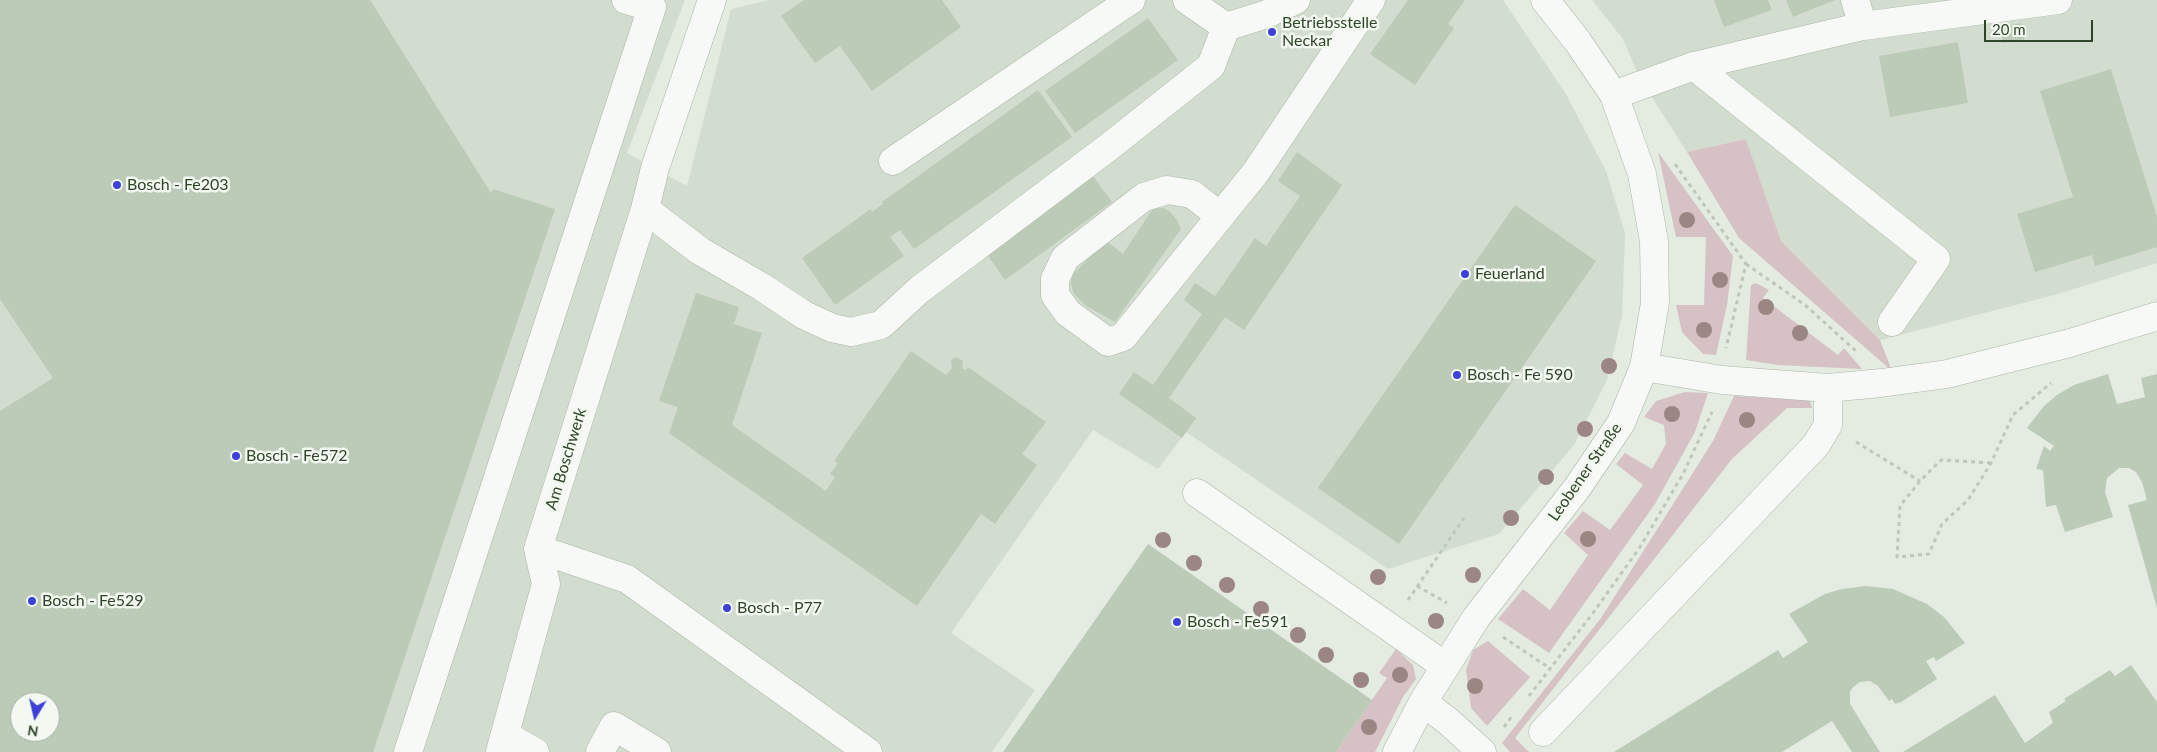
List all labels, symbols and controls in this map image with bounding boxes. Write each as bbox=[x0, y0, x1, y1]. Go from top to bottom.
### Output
scale bar bbox=[1987, 10, 2096, 42]
place label: Betriebsstelle Neckar bbox=[1282, 13, 1377, 51]
text: 20 m bbox=[1992, 20, 2026, 38]
marker: Betriebsstelle Neckar bbox=[1266, 26, 1278, 38]
place label: Bosch - Fe203 bbox=[127, 175, 229, 195]
marker: Bosch - Fe203 bbox=[111, 179, 123, 191]
place label: Feuerland bbox=[1475, 264, 1545, 284]
marker: Feuerland bbox=[1459, 268, 1471, 280]
place label: Bosch - Fe 590 bbox=[1467, 365, 1573, 385]
marker: Bosch - Fe 590 bbox=[1451, 369, 1463, 381]
street label: Am Boschwerk bbox=[541, 406, 591, 512]
street label: Leobener Straße bbox=[1544, 419, 1626, 525]
place label: Bosch - Fe572 bbox=[246, 446, 348, 466]
marker: Bosch - Fe572 bbox=[230, 450, 242, 462]
place label: Bosch - Fe529 bbox=[42, 591, 144, 611]
marker: Bosch - Fe529 bbox=[26, 595, 38, 607]
place label: Bosch - P77 bbox=[737, 598, 822, 618]
marker: Bosch - P77 bbox=[721, 602, 733, 614]
place label: Bosch - Fe591 bbox=[1187, 612, 1289, 632]
marker: Bosch - Fe591 bbox=[1171, 616, 1183, 628]
north arrow bbox=[10, 692, 60, 742]
text: N bbox=[26, 722, 39, 741]

